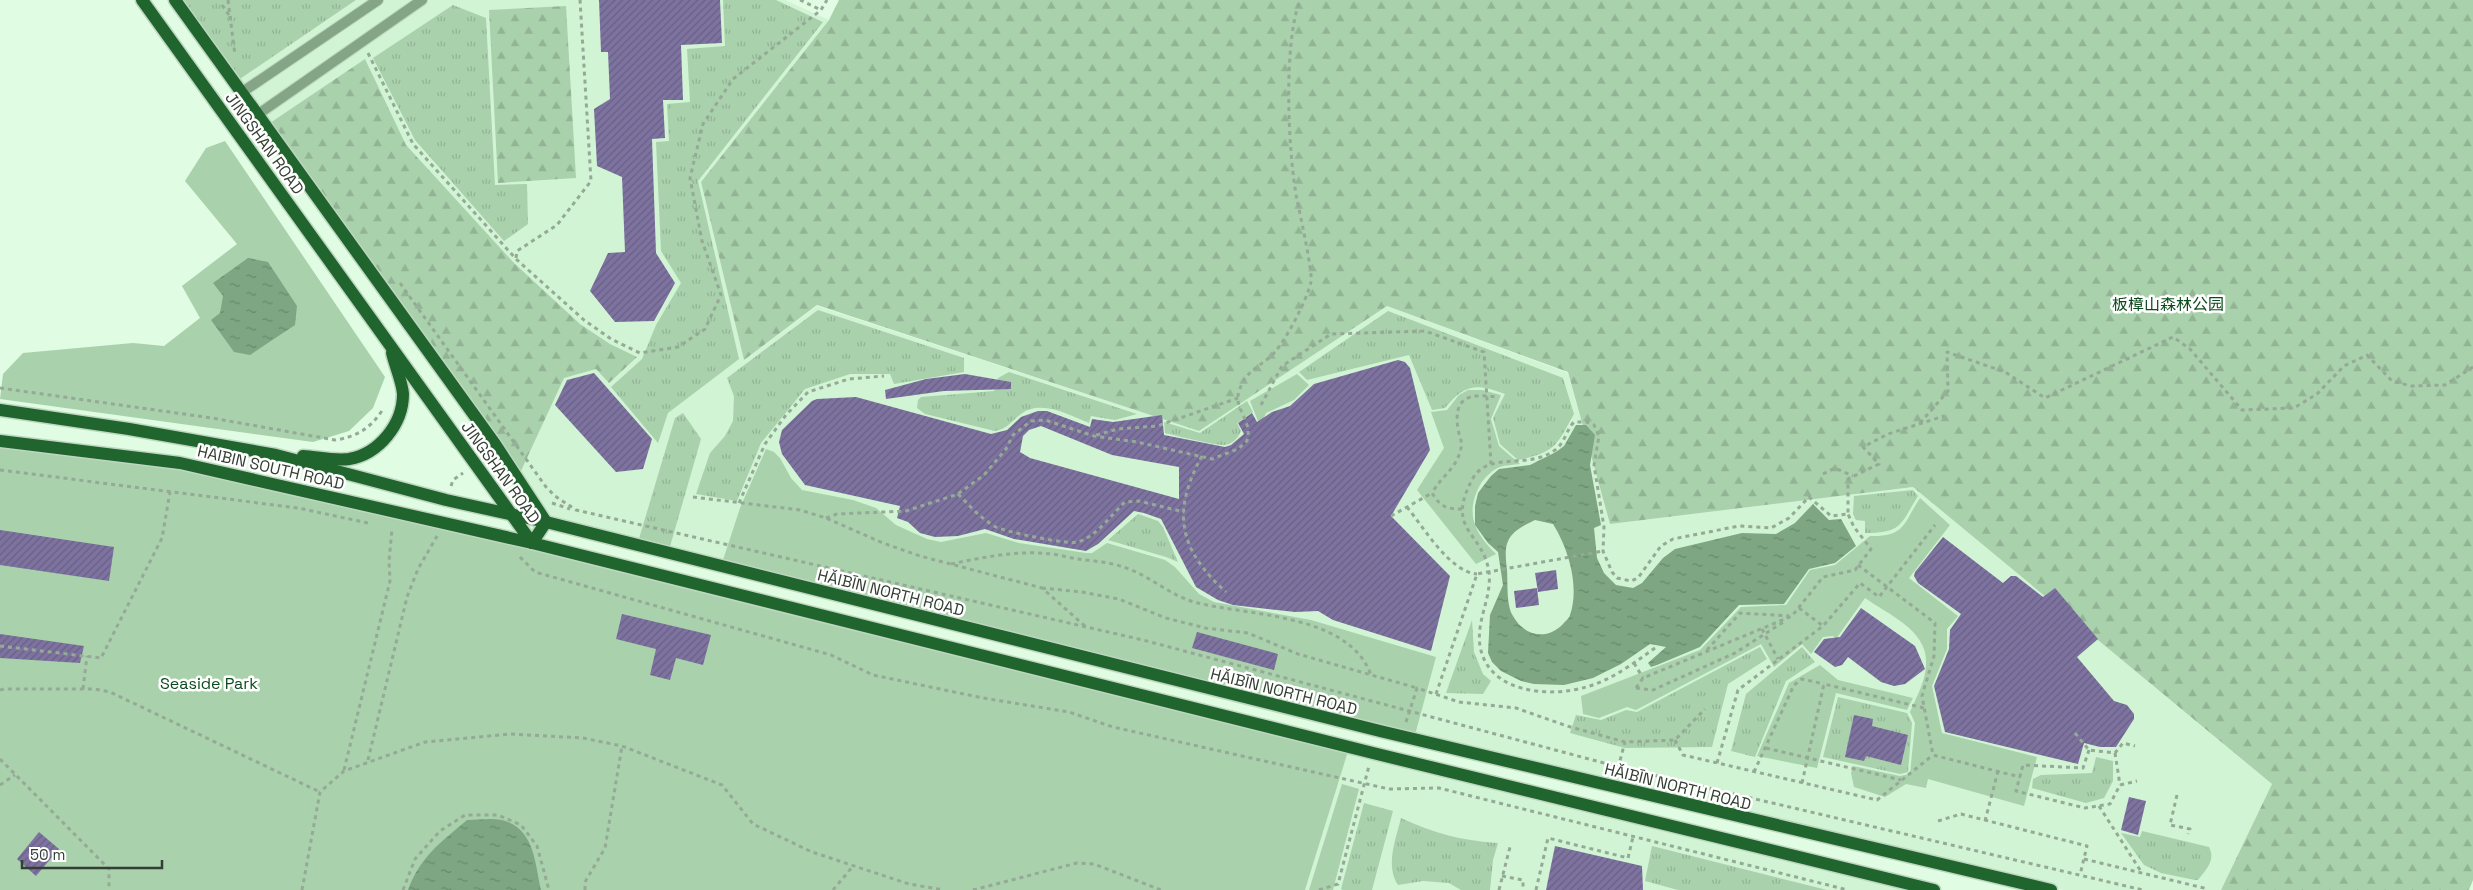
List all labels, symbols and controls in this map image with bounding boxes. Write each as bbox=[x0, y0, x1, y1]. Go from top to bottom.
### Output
street label: JINGSHAN ROAD bbox=[221, 88, 309, 198]
park label: 板樟山森林公园 bbox=[2112, 294, 2224, 315]
street label: JINGSHAN ROAD bbox=[457, 417, 545, 527]
street label: HAIBIN SOUTH ROAD bbox=[195, 440, 346, 495]
street label: HǍIBĪN NORTH ROAD bbox=[815, 564, 966, 621]
street label: HǍIBĪN NORTH ROAD bbox=[1208, 663, 1359, 720]
park label: Seaside Park bbox=[160, 673, 258, 694]
street label: HǍIBĪN NORTH ROAD bbox=[1602, 758, 1753, 815]
scale bar bbox=[22, 838, 162, 870]
text: 50 m bbox=[30, 845, 65, 864]

